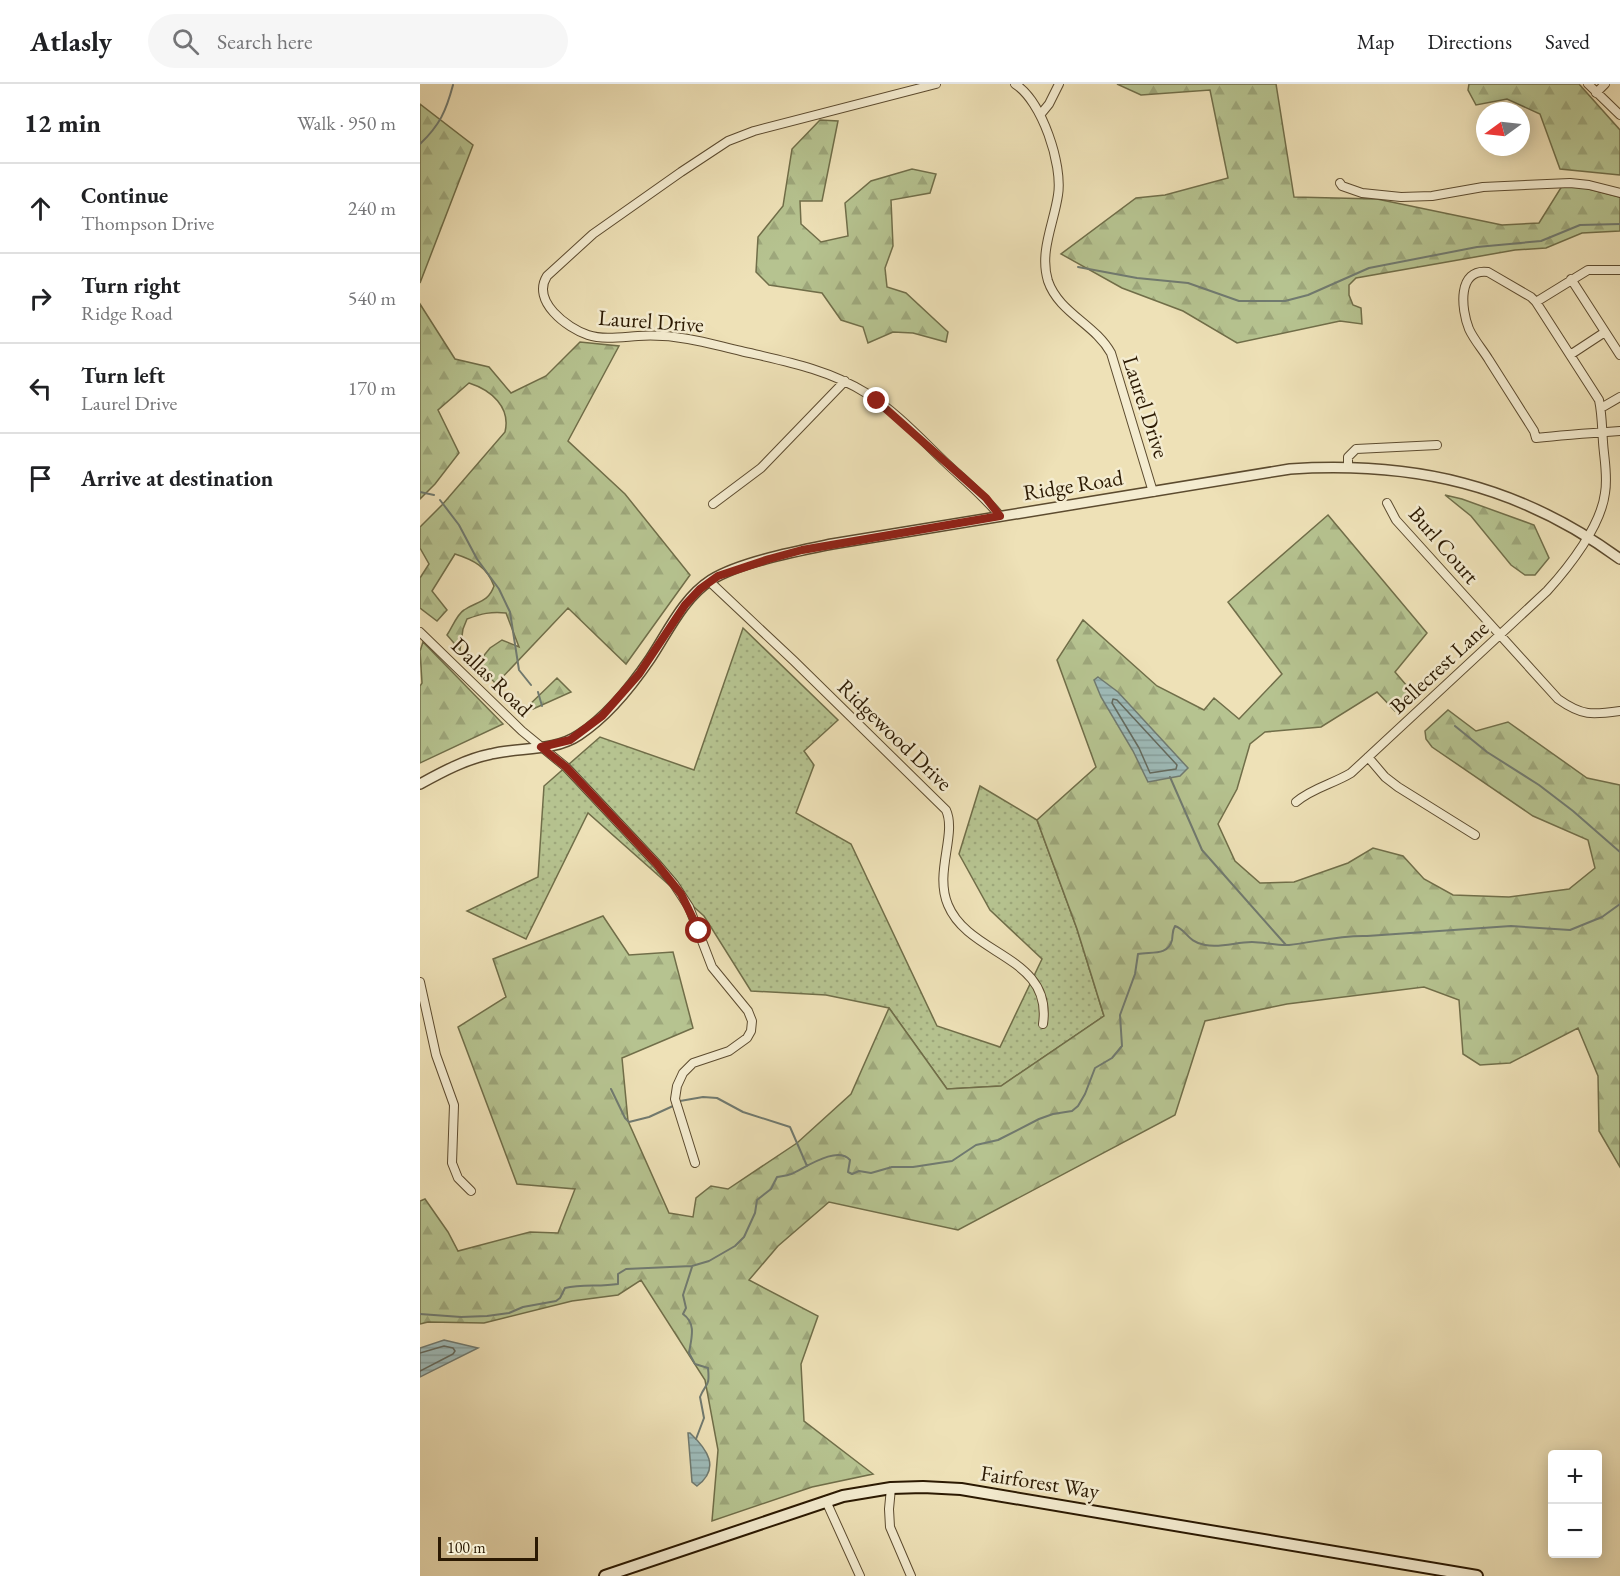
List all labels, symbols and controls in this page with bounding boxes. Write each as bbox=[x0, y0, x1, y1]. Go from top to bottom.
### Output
search box bbox=[148, 14, 568, 68]
text: Atlasly bbox=[30, 23, 112, 59]
icon: search bbox=[169, 25, 202, 58]
text: Search here bbox=[217, 27, 313, 56]
text: Map bbox=[1357, 28, 1394, 55]
text: Directions bbox=[1427, 28, 1512, 55]
text: Saved bbox=[1545, 28, 1590, 55]
north arrow bbox=[1476, 102, 1530, 156]
text: 12 min bbox=[24, 106, 101, 140]
text: Walk · 950 m bbox=[297, 110, 396, 136]
text: Continue bbox=[81, 181, 168, 210]
icon: ahead bbox=[24, 192, 57, 225]
text: 240 m bbox=[348, 195, 396, 221]
text: Thompson Drive bbox=[81, 210, 214, 236]
text: Turn right bbox=[81, 271, 180, 300]
icon: right bbox=[24, 282, 57, 315]
text: 540 m bbox=[348, 285, 396, 311]
text: Ridge Road bbox=[81, 300, 173, 326]
street label: Laurel Drive bbox=[597, 303, 705, 339]
street label: Laurel Drive bbox=[1116, 352, 1176, 462]
text: Turn left bbox=[81, 361, 165, 390]
icon: left bbox=[24, 372, 57, 405]
text: 170 m bbox=[348, 375, 396, 401]
route end bbox=[863, 387, 889, 413]
text: Laurel Drive bbox=[81, 390, 177, 416]
icon: arrive bbox=[24, 462, 57, 495]
street label: Ridge Road bbox=[1021, 463, 1126, 507]
text: Arrive at destination bbox=[81, 464, 273, 493]
street label: Burl Court bbox=[1402, 500, 1486, 590]
street label: Bellecrest Lane bbox=[1383, 613, 1495, 720]
street label: Dallas Road bbox=[445, 631, 539, 724]
street label: Ridgewood Drive bbox=[831, 673, 959, 798]
route start bbox=[685, 917, 711, 943]
map controls bbox=[1548, 1450, 1602, 1558]
button: + bbox=[1548, 1450, 1602, 1504]
street label: Fairforest Way bbox=[978, 1458, 1102, 1506]
button: − bbox=[1548, 1504, 1602, 1558]
scale bar bbox=[438, 1534, 538, 1562]
text: 100 m bbox=[447, 1537, 486, 1558]

